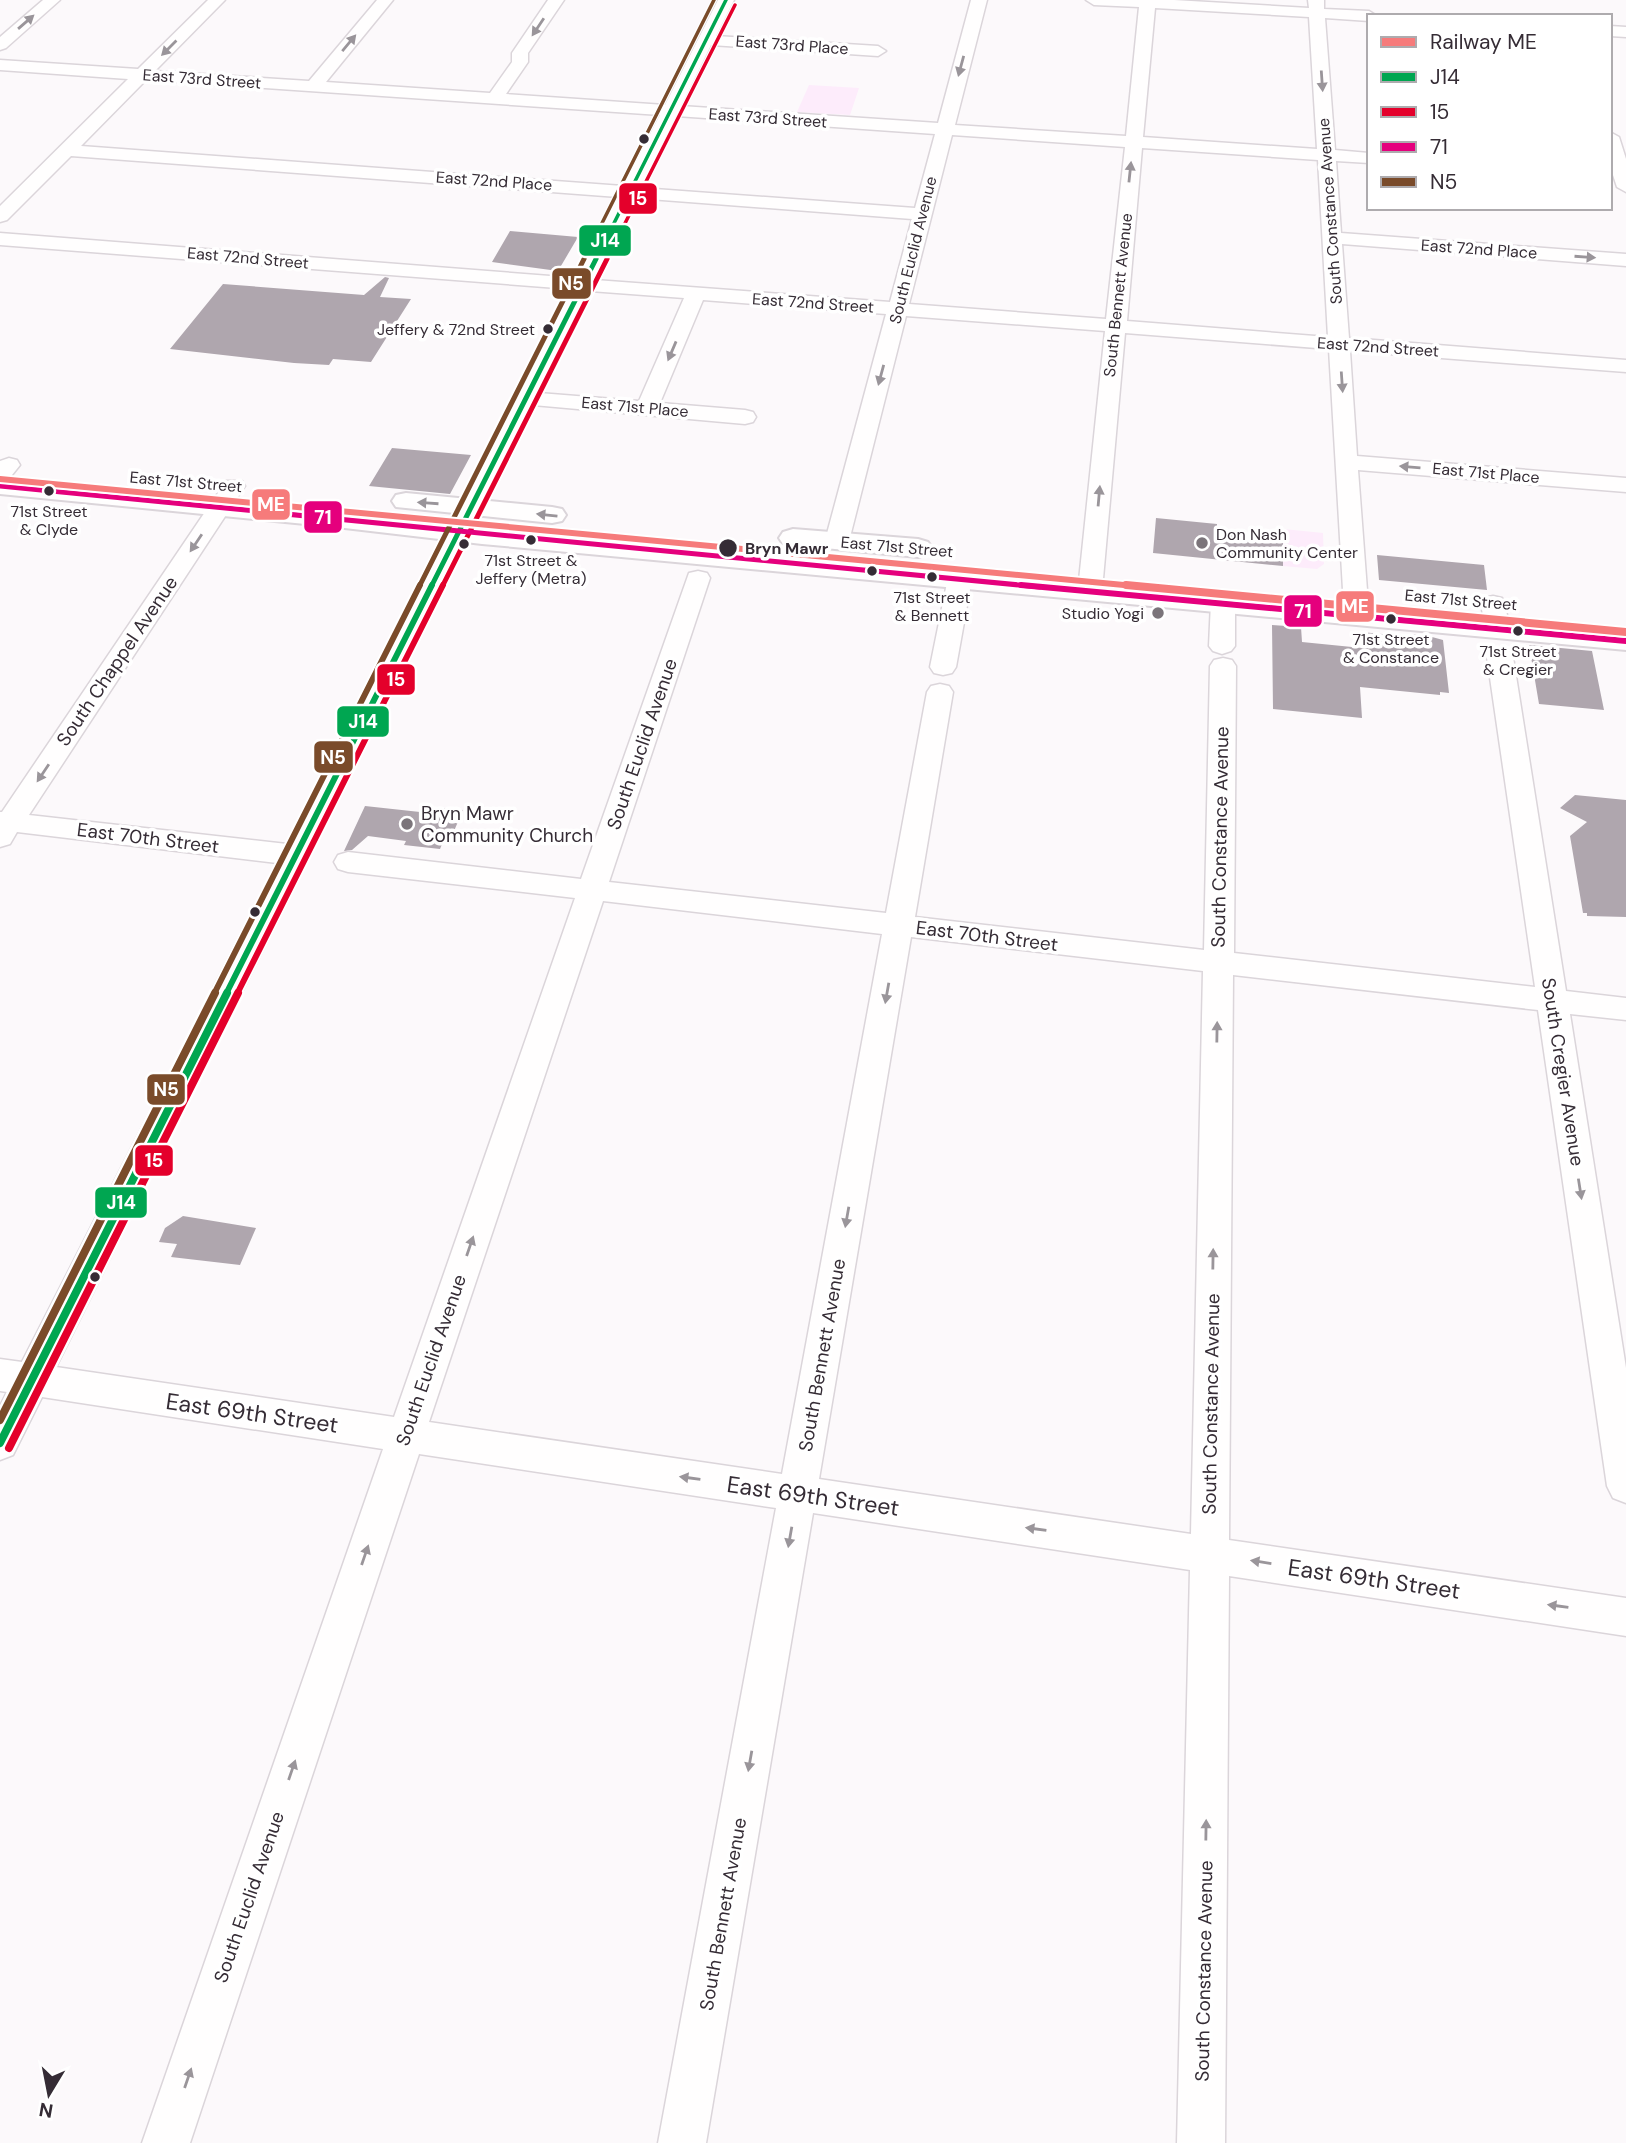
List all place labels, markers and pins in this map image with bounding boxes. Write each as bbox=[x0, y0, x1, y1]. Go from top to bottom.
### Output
unlabelled marker bbox=[637, 132, 651, 146]
place label: Jeffery & 72nd Street bbox=[377, 319, 535, 340]
marker: Jeffery & 72nd Street bbox=[541, 322, 555, 336]
marker: 71st Street & Clyde bbox=[42, 484, 56, 498]
place label: 71st Street & Clyde bbox=[10, 501, 88, 540]
place label: Don Nash Community Center bbox=[1216, 524, 1358, 563]
marker: 71st Street & Jeffery (Metra) bbox=[524, 533, 538, 547]
marker: Don Nash Community Center bbox=[1194, 535, 1210, 551]
unlabelled marker bbox=[457, 537, 471, 551]
marker: Bryn Mawr bbox=[717, 537, 739, 559]
place label: Bryn Mawr bbox=[745, 538, 829, 559]
place label: 71st Street & Jeffery (Metra) bbox=[476, 550, 586, 589]
unlabelled marker bbox=[865, 564, 879, 578]
marker: 71st Street & Bennett bbox=[925, 570, 939, 584]
place label: 71st Street & Bennett bbox=[893, 587, 971, 626]
place label: Studio Yogi bbox=[1062, 603, 1144, 624]
marker: Studio Yogi bbox=[1150, 605, 1166, 621]
marker: 71st Street & Constance bbox=[1384, 612, 1398, 626]
marker: 71st Street & Cregier bbox=[1511, 624, 1525, 638]
place label: 71st Street & Constance bbox=[1343, 629, 1439, 668]
place label: 71st Street & Cregier bbox=[1479, 641, 1557, 680]
place label: Bryn Mawr Community Church bbox=[421, 801, 593, 848]
marker: Bryn Mawr Community Church bbox=[399, 816, 415, 832]
unlabelled marker bbox=[248, 905, 262, 919]
unlabelled marker bbox=[88, 1270, 102, 1284]

